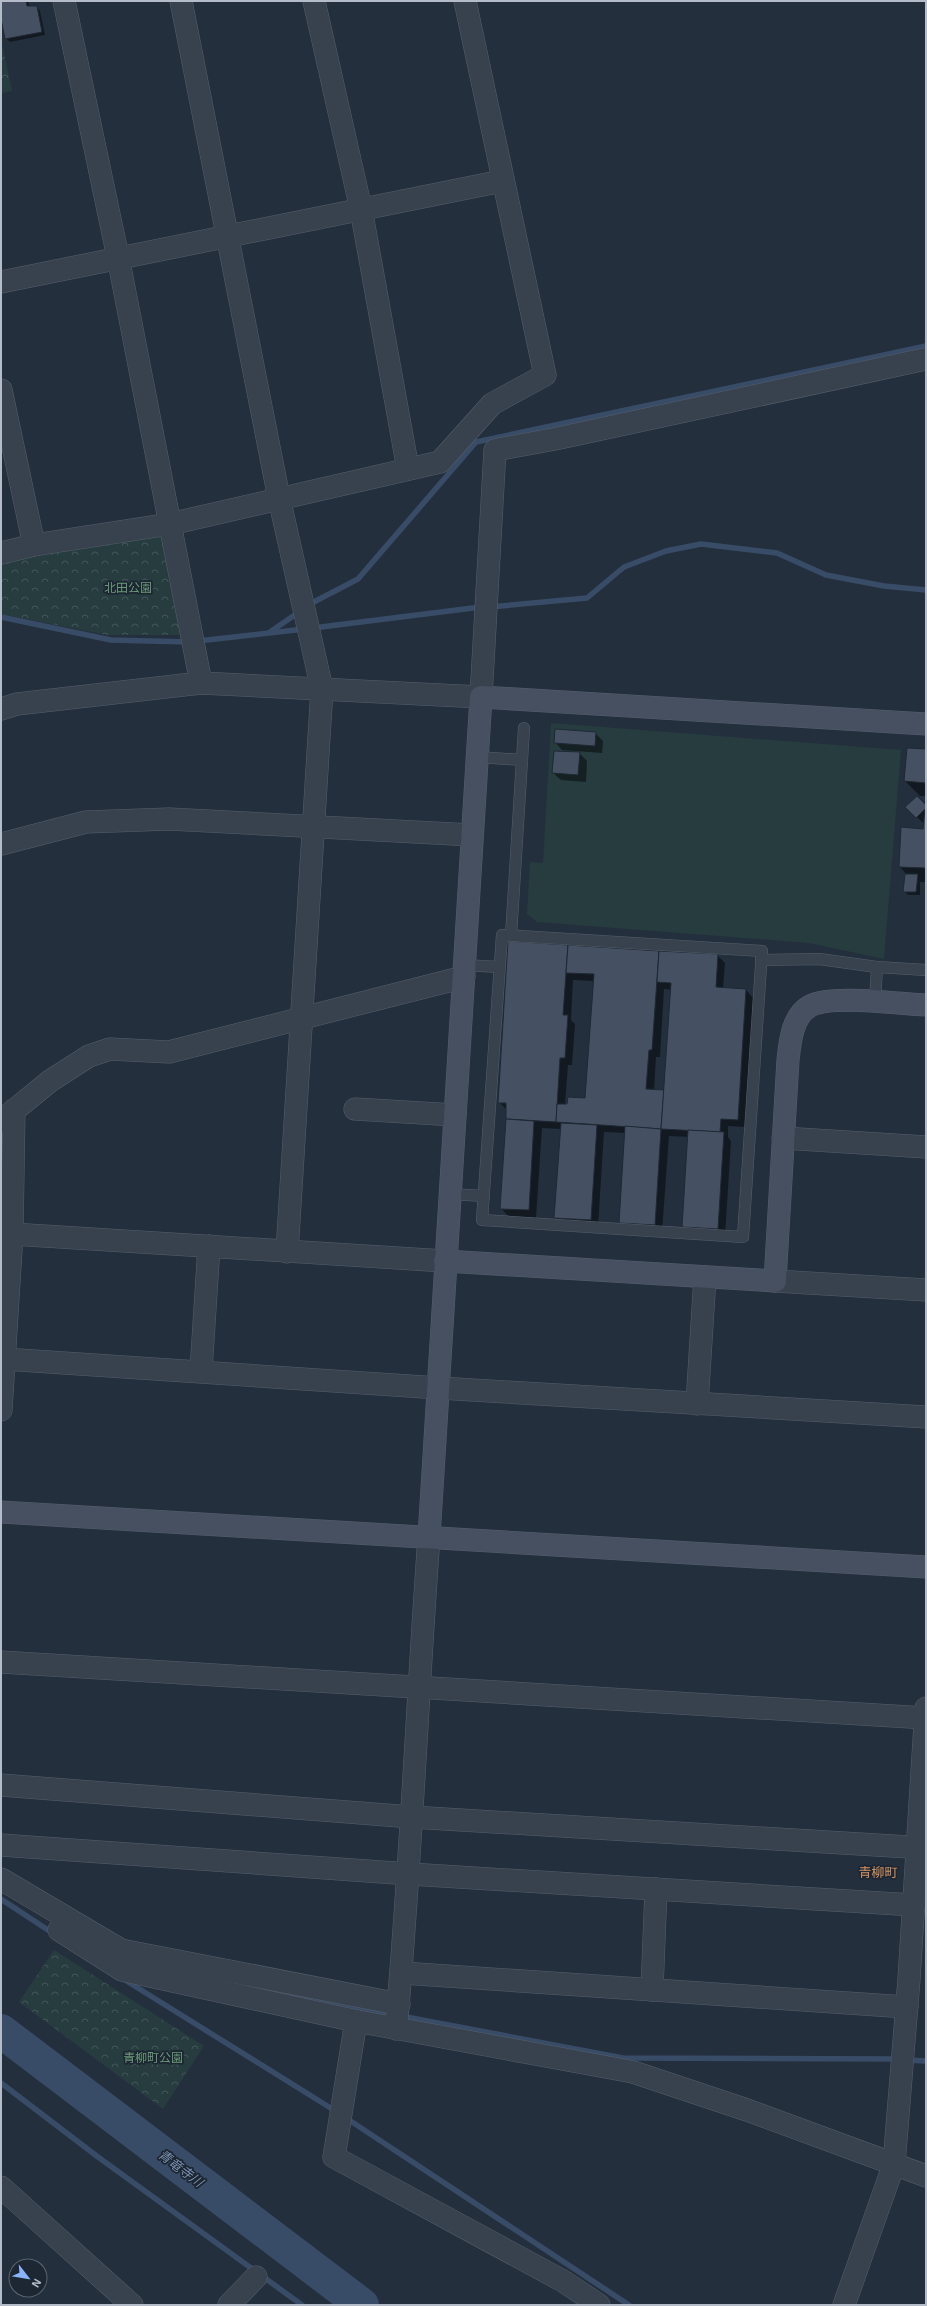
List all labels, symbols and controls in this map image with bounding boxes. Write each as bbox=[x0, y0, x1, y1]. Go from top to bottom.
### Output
park label: 北田公園 bbox=[104, 580, 152, 594]
district label: 青柳町 bbox=[858, 1864, 898, 1880]
park label: 青柳町公園 bbox=[123, 2050, 183, 2064]
water label: 青竜寺川 bbox=[155, 2146, 208, 2191]
north arrow bbox=[8, 2258, 48, 2298]
text: N bbox=[29, 2277, 45, 2290]

